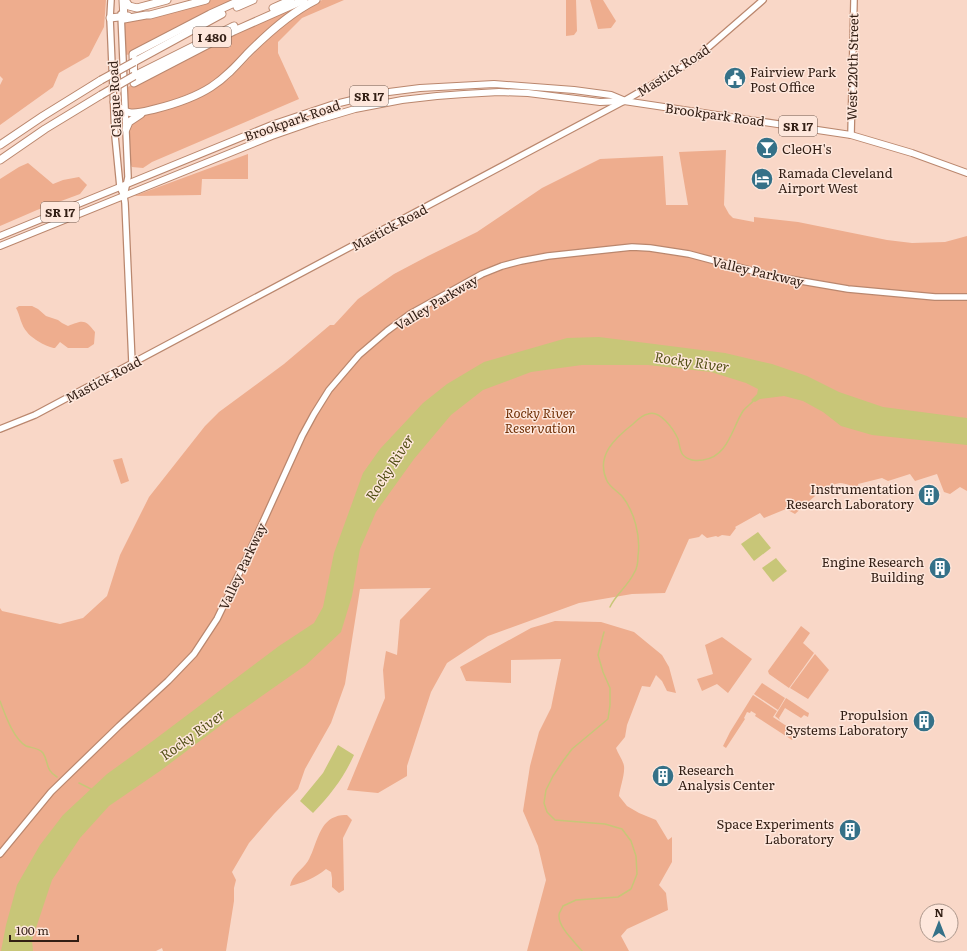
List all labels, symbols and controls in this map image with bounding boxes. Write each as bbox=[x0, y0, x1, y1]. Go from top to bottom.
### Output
street label: West 220th Street bbox=[842, 12, 862, 121]
road number: I 480 bbox=[193, 27, 231, 47]
street label: Mastick Road bbox=[633, 39, 713, 101]
street label: Clague Road bbox=[103, 60, 125, 138]
place label: Fairview Park Post Office bbox=[750, 62, 837, 96]
public building icon: Fairview Park Post Office bbox=[722, 65, 748, 91]
road number: SR 17 bbox=[350, 86, 388, 106]
street label: Brookpark Road bbox=[241, 95, 343, 145]
street label: Brookpark Road bbox=[664, 98, 766, 130]
road number: SR 17 bbox=[779, 116, 817, 136]
bar icon: CleOH's bbox=[754, 135, 780, 161]
place label: CleOH's bbox=[782, 139, 831, 158]
place label: Ramada Cleveland Airport West bbox=[778, 163, 893, 197]
hotel icon: Ramada Cleveland Airport West bbox=[749, 166, 775, 192]
street label: Mastick Road bbox=[348, 199, 430, 255]
road number: SR 17 bbox=[41, 202, 79, 222]
street label: Valley Parkway bbox=[710, 251, 806, 291]
street label: Valley Parkway bbox=[391, 269, 482, 334]
water label: Rocky River bbox=[653, 346, 731, 376]
street label: Mastick Road bbox=[62, 351, 144, 407]
park label: Rocky River Reservation bbox=[504, 403, 576, 437]
water label: Rocky River bbox=[360, 429, 418, 504]
place label: Instrumentation Research Laboratory bbox=[786, 479, 914, 513]
building icon: Instrumentation Research Laboratory bbox=[916, 482, 942, 508]
street label: Valley Parkway bbox=[214, 519, 271, 613]
place label: Engine Research Building bbox=[822, 552, 925, 586]
building icon: Engine Research Building bbox=[927, 555, 953, 581]
water label: Rocky River bbox=[156, 703, 229, 764]
place label: Propulsion Systems Laboratory bbox=[785, 705, 909, 739]
building icon: Propulsion Systems Laboratory bbox=[911, 708, 937, 734]
place label: Research Analysis Center bbox=[678, 760, 775, 794]
building icon: Research Analysis Center bbox=[650, 763, 676, 789]
place label: Space Experiments Laboratory bbox=[717, 814, 835, 848]
building icon: Space Experiments Laboratory bbox=[837, 817, 863, 843]
north arrow bbox=[919, 903, 959, 943]
text: N bbox=[934, 904, 944, 920]
scale bar bbox=[10, 917, 78, 943]
text: 100 m bbox=[16, 921, 49, 939]

